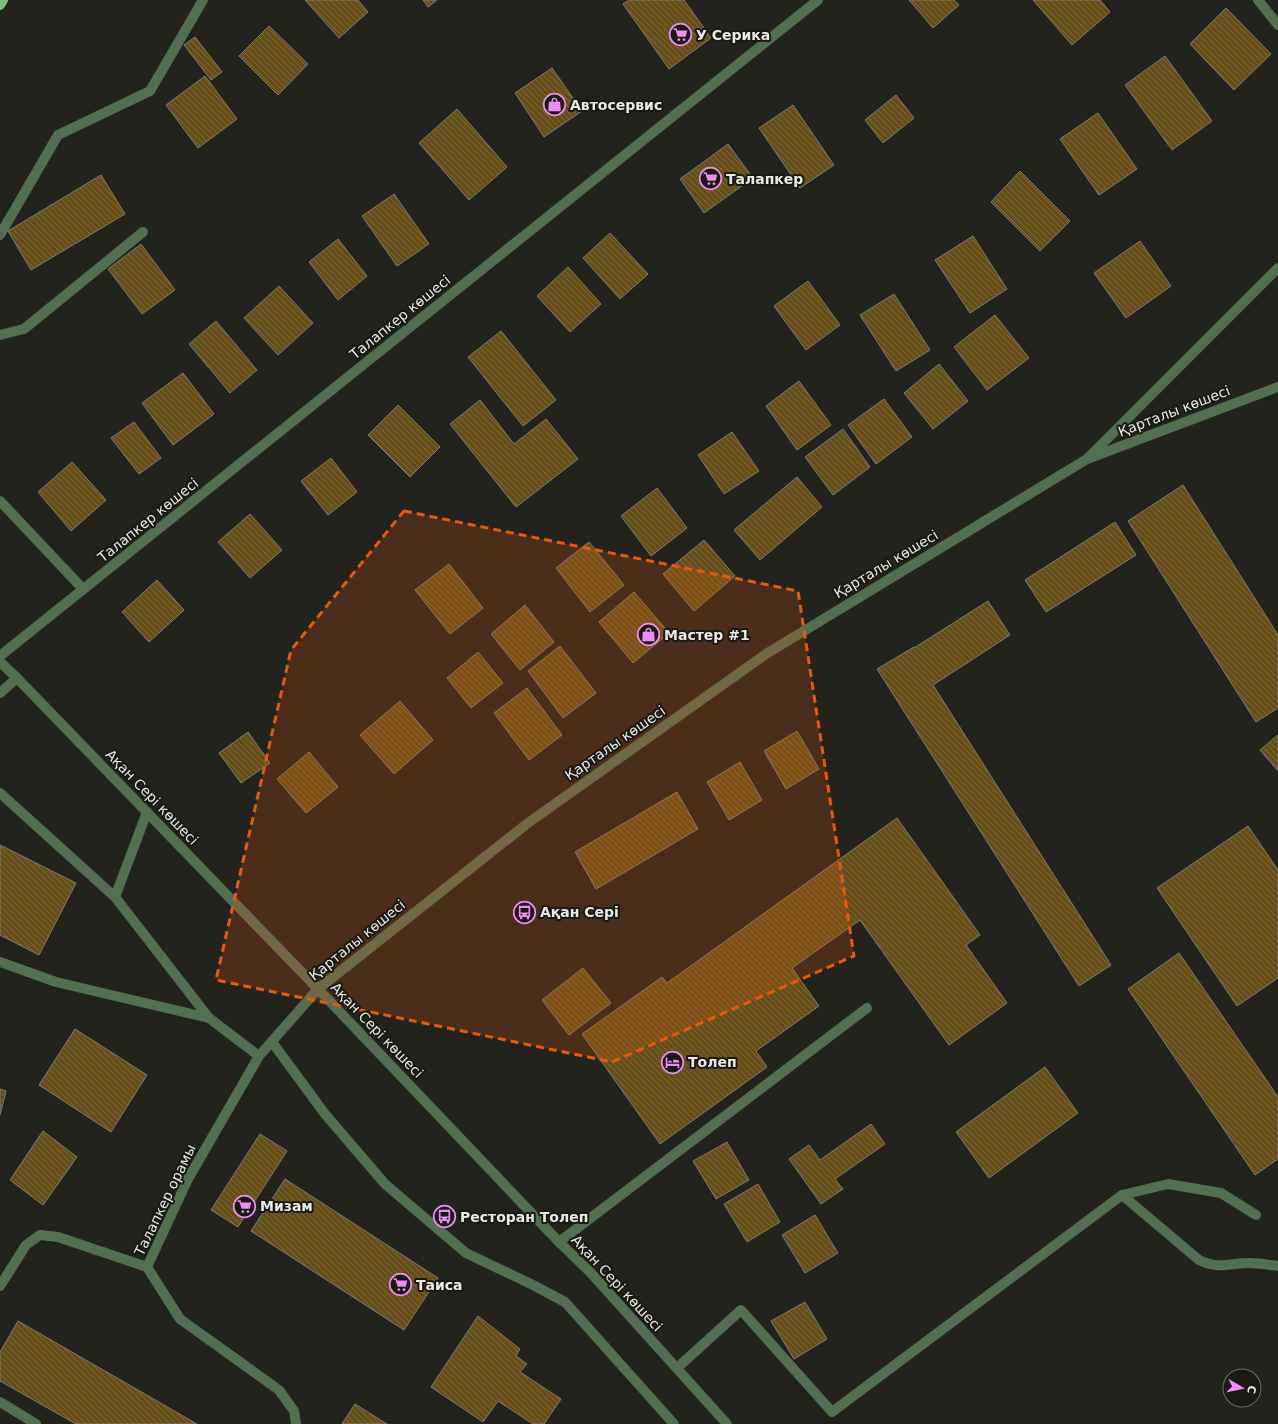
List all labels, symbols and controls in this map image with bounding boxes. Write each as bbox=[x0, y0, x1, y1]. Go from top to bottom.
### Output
supermarket icon: У Серика bbox=[667, 22, 693, 48]
place label: У Серика bbox=[696, 27, 770, 43]
shop icon: Автосервис bbox=[542, 92, 568, 118]
place label: Автосервис bbox=[570, 97, 662, 113]
supermarket icon: Талапкер bbox=[698, 166, 724, 192]
place label: Талапкер bbox=[726, 171, 803, 187]
street label: Талапкер көшесі bbox=[346, 272, 453, 363]
street label: Қарталы көшесі bbox=[1116, 382, 1232, 440]
street label: Талапкер көшесі bbox=[94, 475, 201, 566]
street label: Қарталы көшесі bbox=[831, 527, 941, 601]
shop icon: Мастер #1 bbox=[635, 622, 661, 648]
place label: Мастер #1 bbox=[664, 627, 750, 643]
street label: Қарталы көшесі bbox=[562, 702, 668, 784]
street label: Ақан Сері көшесі bbox=[103, 746, 201, 848]
street label: Қарталы көшесі bbox=[306, 896, 408, 984]
bus stop icon: Ақан Серi bbox=[511, 899, 537, 925]
place label: Ақан Серi bbox=[540, 904, 619, 920]
street label: Ақан Сері көшесі bbox=[328, 979, 426, 1081]
hotel icon: Толеп bbox=[659, 1049, 685, 1075]
place label: Толеп bbox=[688, 1054, 737, 1070]
street label: Талапкер орамы bbox=[131, 1142, 199, 1259]
supermarket icon: Мизам bbox=[232, 1193, 258, 1219]
place label: Мизам bbox=[260, 1198, 313, 1214]
bus stop icon: Ресторан Толеп bbox=[431, 1204, 457, 1230]
place label: Ресторан Толеп bbox=[460, 1209, 588, 1225]
street label: Ақан Сері көшесі bbox=[568, 1232, 666, 1334]
supermarket icon: Таиса bbox=[388, 1272, 414, 1298]
place label: Таиса bbox=[416, 1277, 463, 1293]
north arrow bbox=[1222, 1368, 1262, 1408]
text: С bbox=[1244, 1384, 1258, 1394]

